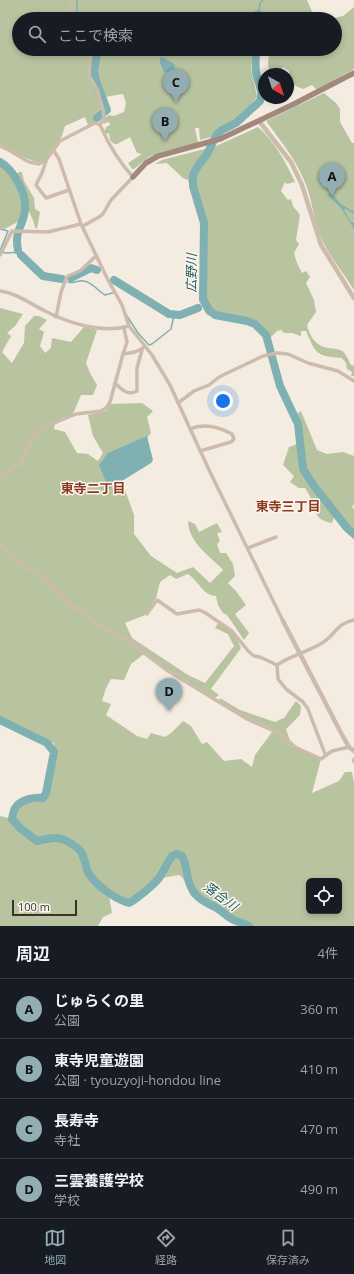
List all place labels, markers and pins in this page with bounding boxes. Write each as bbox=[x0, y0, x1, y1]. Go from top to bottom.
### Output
pin: C bbox=[163, 69, 189, 102]
pin: B bbox=[152, 108, 178, 141]
pin: A bbox=[319, 163, 345, 196]
pin: D bbox=[156, 678, 182, 711]

